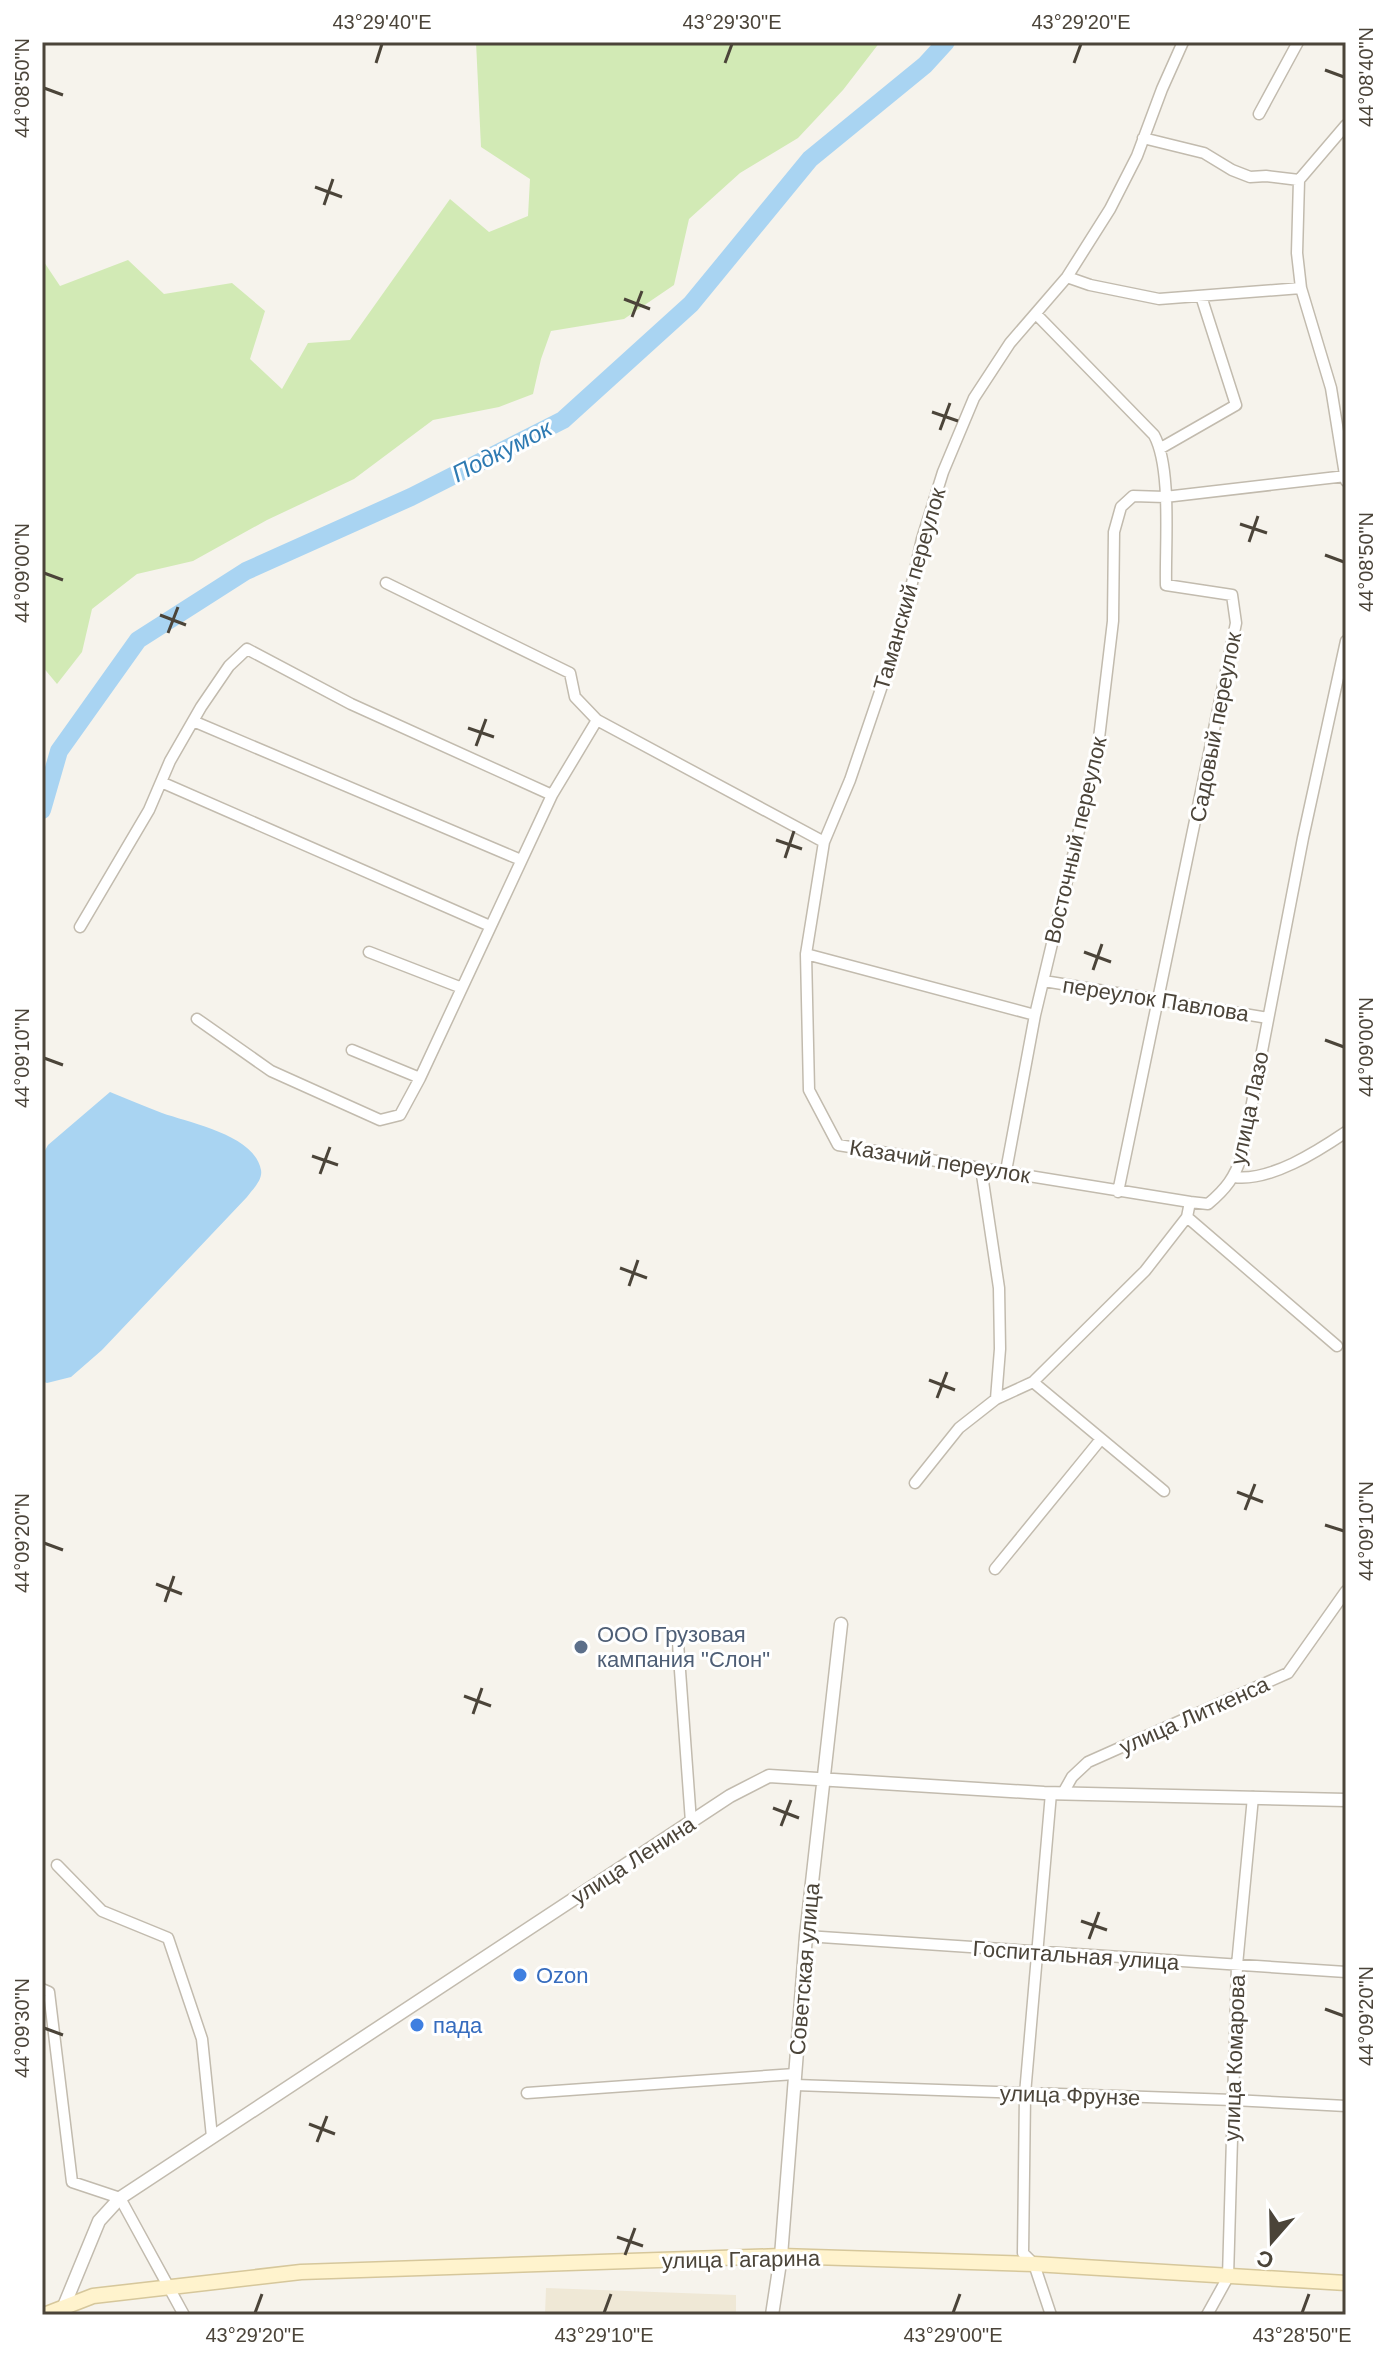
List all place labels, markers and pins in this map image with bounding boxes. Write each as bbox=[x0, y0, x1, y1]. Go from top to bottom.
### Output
place label: ООО Грузовая кампания "Слон" bbox=[597, 1622, 770, 1672]
marker: ООО Грузовая кампания "Слон" bbox=[572, 1638, 590, 1656]
place label: Ozon bbox=[536, 1963, 589, 1988]
marker: Ozon bbox=[511, 1966, 529, 1984]
place label: пада bbox=[433, 2013, 483, 2038]
marker: пада bbox=[408, 2016, 426, 2034]

